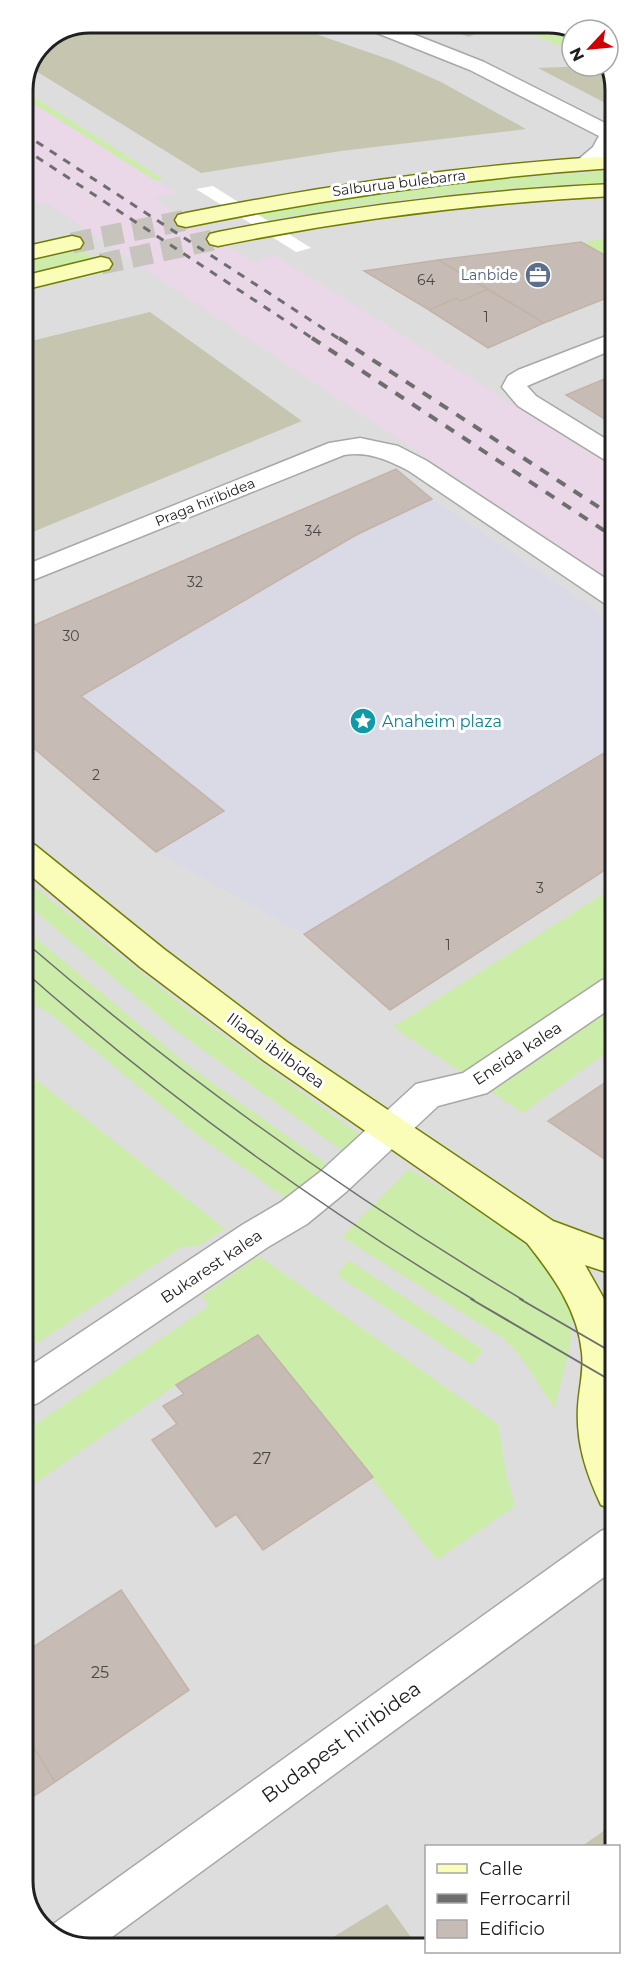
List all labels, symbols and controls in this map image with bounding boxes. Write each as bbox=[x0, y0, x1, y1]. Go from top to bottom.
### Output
north arrow bbox=[560, 18, 620, 78]
text: N bbox=[566, 44, 588, 64]
street label: Salburua bulebarra bbox=[331, 166, 467, 200]
office icon: Lanbide bbox=[523, 260, 553, 290]
place label: Lanbide bbox=[461, 266, 518, 284]
house number: 64 bbox=[417, 271, 436, 289]
house number: 1 bbox=[483, 308, 489, 326]
street label: Praga hiribidea bbox=[152, 474, 258, 530]
house number: 34 bbox=[304, 522, 322, 540]
house number: 32 bbox=[187, 573, 203, 591]
house number: 30 bbox=[62, 627, 80, 645]
place icon: Anaheim plaza bbox=[348, 706, 378, 736]
place label: Anaheim plaza bbox=[382, 712, 502, 731]
house number: 2 bbox=[92, 766, 100, 784]
house number: 3 bbox=[536, 879, 544, 897]
house number: 1 bbox=[445, 936, 451, 954]
street label: Iliada ibilbidea bbox=[223, 1009, 328, 1092]
street label: Eneida kalea bbox=[469, 1018, 565, 1089]
street label: Bukarest kalea bbox=[157, 1226, 266, 1307]
house number: 27 bbox=[253, 1449, 271, 1468]
house number: 25 bbox=[91, 1663, 109, 1682]
street label: Budapest hiribidea bbox=[257, 1676, 425, 1808]
legend bbox=[425, 1845, 620, 1953]
text: Calle bbox=[479, 1858, 523, 1880]
text: Ferrocarril bbox=[479, 1888, 571, 1910]
text: Edificio bbox=[479, 1918, 545, 1940]

